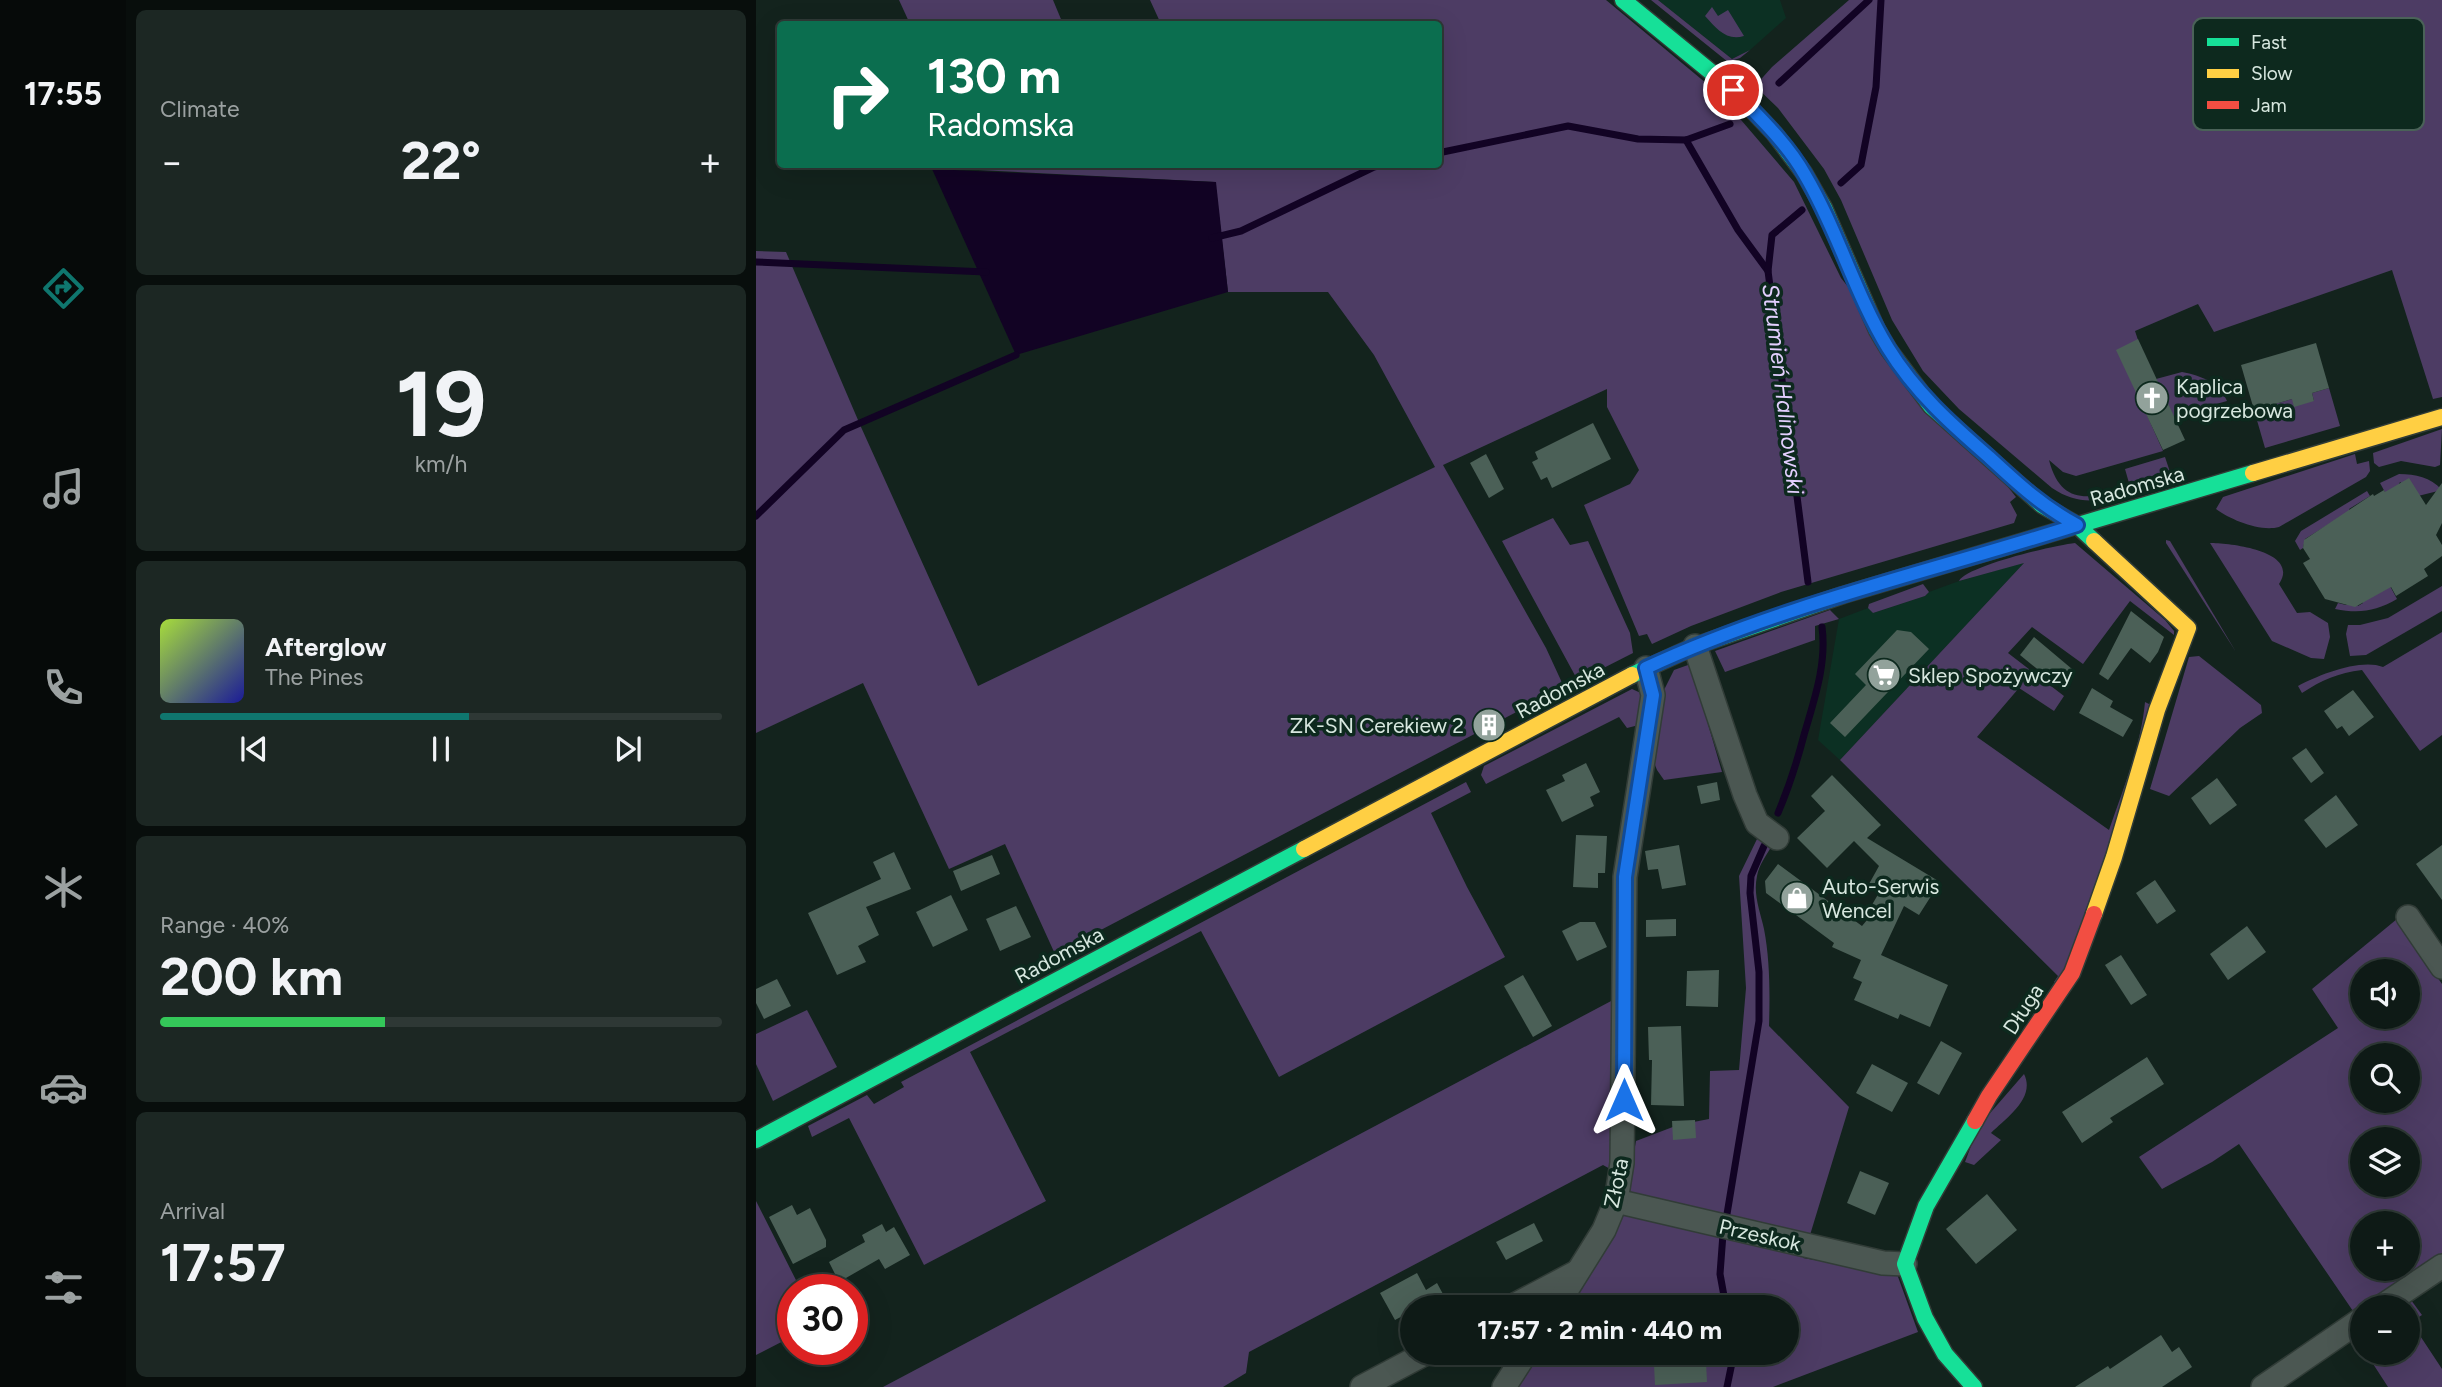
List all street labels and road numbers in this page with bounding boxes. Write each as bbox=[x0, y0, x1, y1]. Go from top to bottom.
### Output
street label: Radomska bbox=[2087, 461, 2187, 511]
street label: Radomska bbox=[1511, 656, 1609, 724]
street label: Radomska bbox=[1010, 921, 1108, 989]
street label: Długa bbox=[1998, 979, 2048, 1039]
street label: Złota bbox=[1599, 1156, 1633, 1210]
street label: Przeskok bbox=[1717, 1213, 1804, 1257]

